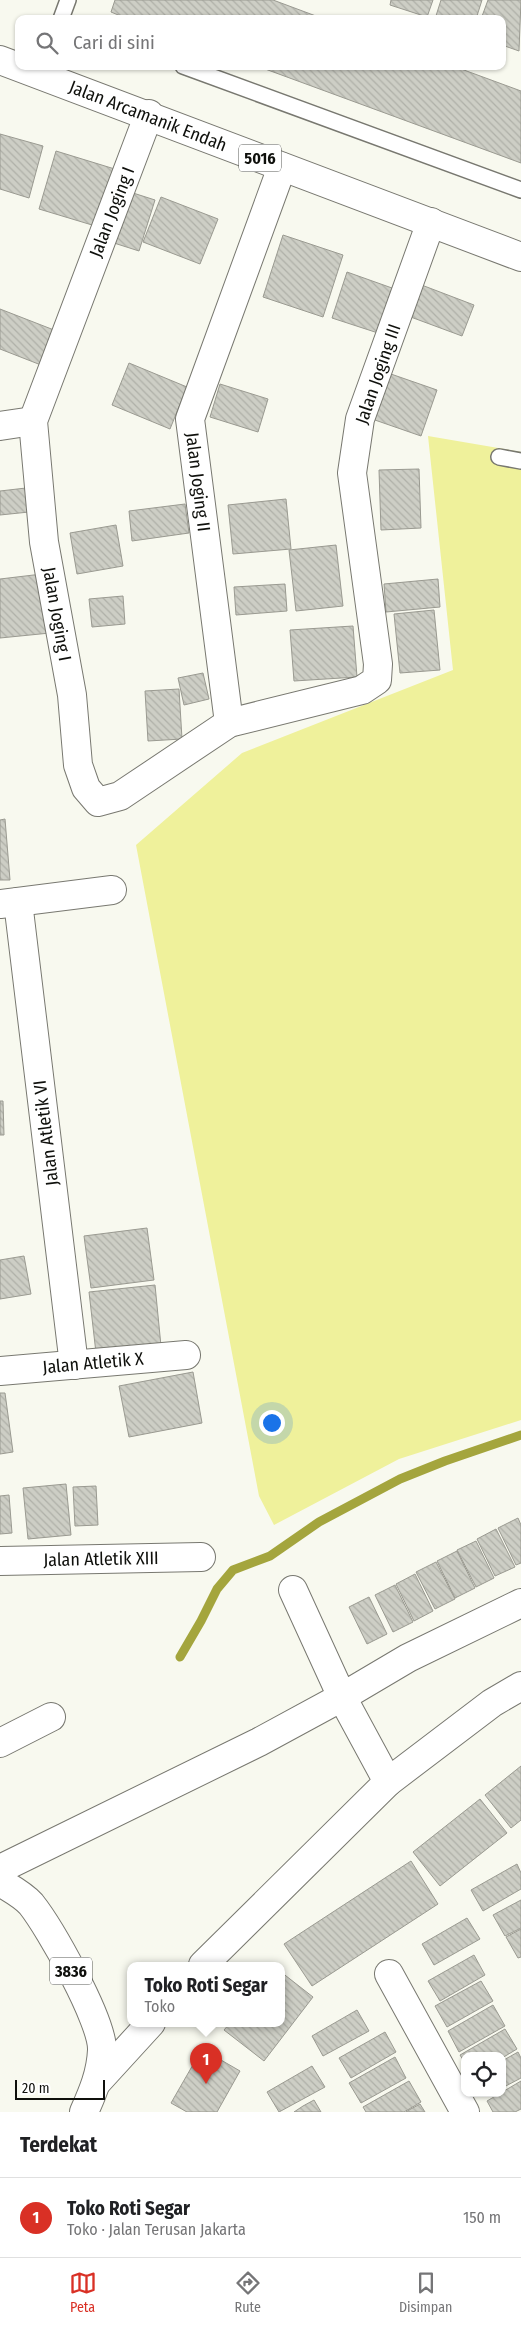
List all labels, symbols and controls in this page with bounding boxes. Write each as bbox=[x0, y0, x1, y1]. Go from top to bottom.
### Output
search box bbox=[15, 15, 506, 70]
icon: search bbox=[33, 29, 61, 57]
text: Cari di sini bbox=[73, 31, 155, 54]
street label: Jalan Arcamanik Endah bbox=[66, 76, 230, 156]
road number: 5016 bbox=[239, 144, 281, 172]
street label: Jalan Joging I bbox=[85, 164, 139, 260]
street label: Jalan Joging III bbox=[351, 321, 405, 427]
street label: Jalan Joging II bbox=[181, 431, 215, 533]
street label: Jalan Joging I bbox=[38, 565, 76, 663]
street label: Jalan Atletik VI bbox=[29, 1079, 63, 1187]
street label: Jalan Atletik X bbox=[42, 1348, 145, 1378]
your location bbox=[259, 1410, 285, 1436]
street label: Jalan Atletik XIII bbox=[43, 1547, 159, 1571]
road number: 3836 bbox=[50, 1958, 92, 1984]
popup bbox=[127, 1962, 285, 2027]
text: Toko Roti Segar bbox=[145, 1974, 267, 1997]
text: Toko bbox=[145, 1997, 175, 2016]
pin: 1 bbox=[190, 2043, 222, 2084]
map controls bbox=[461, 2052, 506, 2097]
button: locate bbox=[461, 2052, 506, 2097]
scale bar bbox=[15, 2077, 105, 2100]
text: 20 m bbox=[22, 2080, 50, 2097]
text: Terdekat bbox=[20, 2132, 97, 2158]
text: Toko Roti Segar bbox=[67, 2197, 190, 2220]
text: 1 bbox=[33, 2208, 39, 2227]
text: 150 m bbox=[463, 2208, 501, 2227]
text: Toko · Jalan Terusan Jakarta bbox=[67, 2220, 246, 2239]
tab: Peta bbox=[69, 2269, 97, 2316]
tab: Rute bbox=[234, 2269, 262, 2316]
tab: Disimpan bbox=[399, 2269, 452, 2316]

